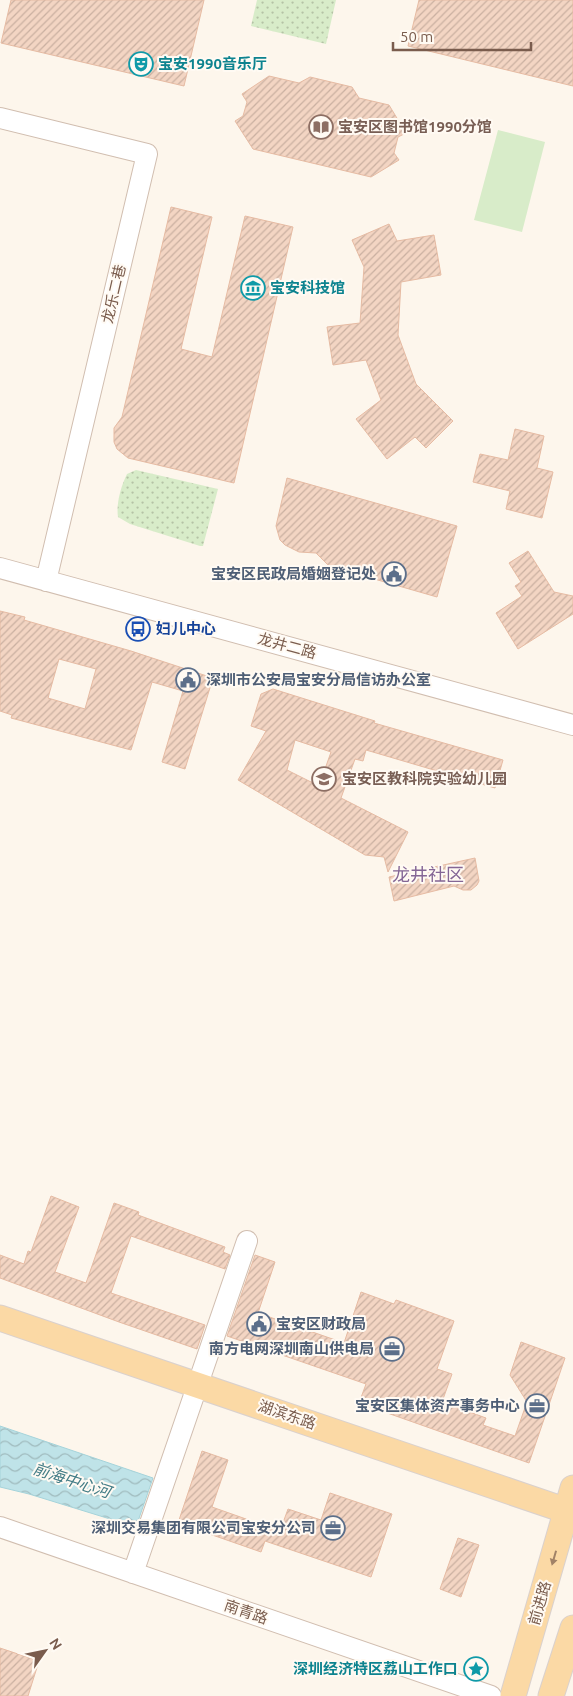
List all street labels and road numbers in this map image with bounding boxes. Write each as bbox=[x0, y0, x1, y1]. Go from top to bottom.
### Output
street label: 龙乐二巷 bbox=[98, 263, 129, 325]
street label: 龙井二路 bbox=[256, 630, 318, 661]
street label: 湖滨东路 bbox=[256, 1397, 318, 1432]
street label: 前进路 bbox=[525, 1579, 554, 1627]
street label: 南青路 bbox=[222, 1596, 270, 1627]

